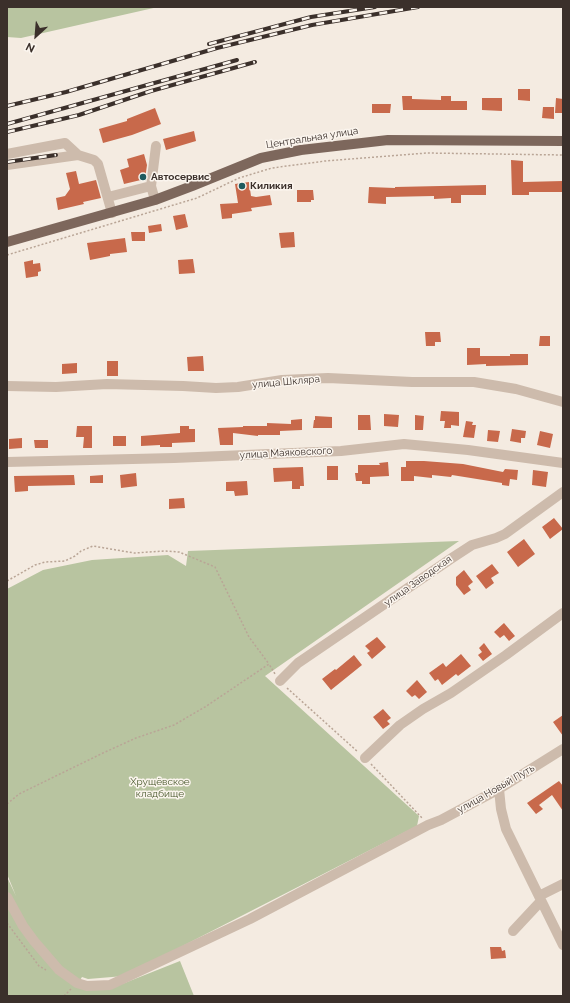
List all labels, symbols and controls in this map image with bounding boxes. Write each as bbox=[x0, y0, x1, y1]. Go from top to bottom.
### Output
north arrow bbox=[16, 16, 56, 56]
text: N bbox=[24, 40, 37, 55]
street label: Центральная улица bbox=[265, 125, 359, 151]
place label: Автосервис bbox=[151, 171, 210, 183]
marker: Автосервис bbox=[138, 172, 148, 182]
place label: Киликия bbox=[250, 180, 293, 192]
marker: Киликия bbox=[237, 181, 247, 191]
street label: улица Шкляра bbox=[252, 373, 320, 391]
street label: улица Маяковского bbox=[239, 445, 333, 461]
street label: улица Заводская bbox=[382, 553, 454, 609]
street label: улица Новый Путь bbox=[455, 762, 537, 816]
park label: Хрущёвское кладбище bbox=[130, 776, 190, 800]

